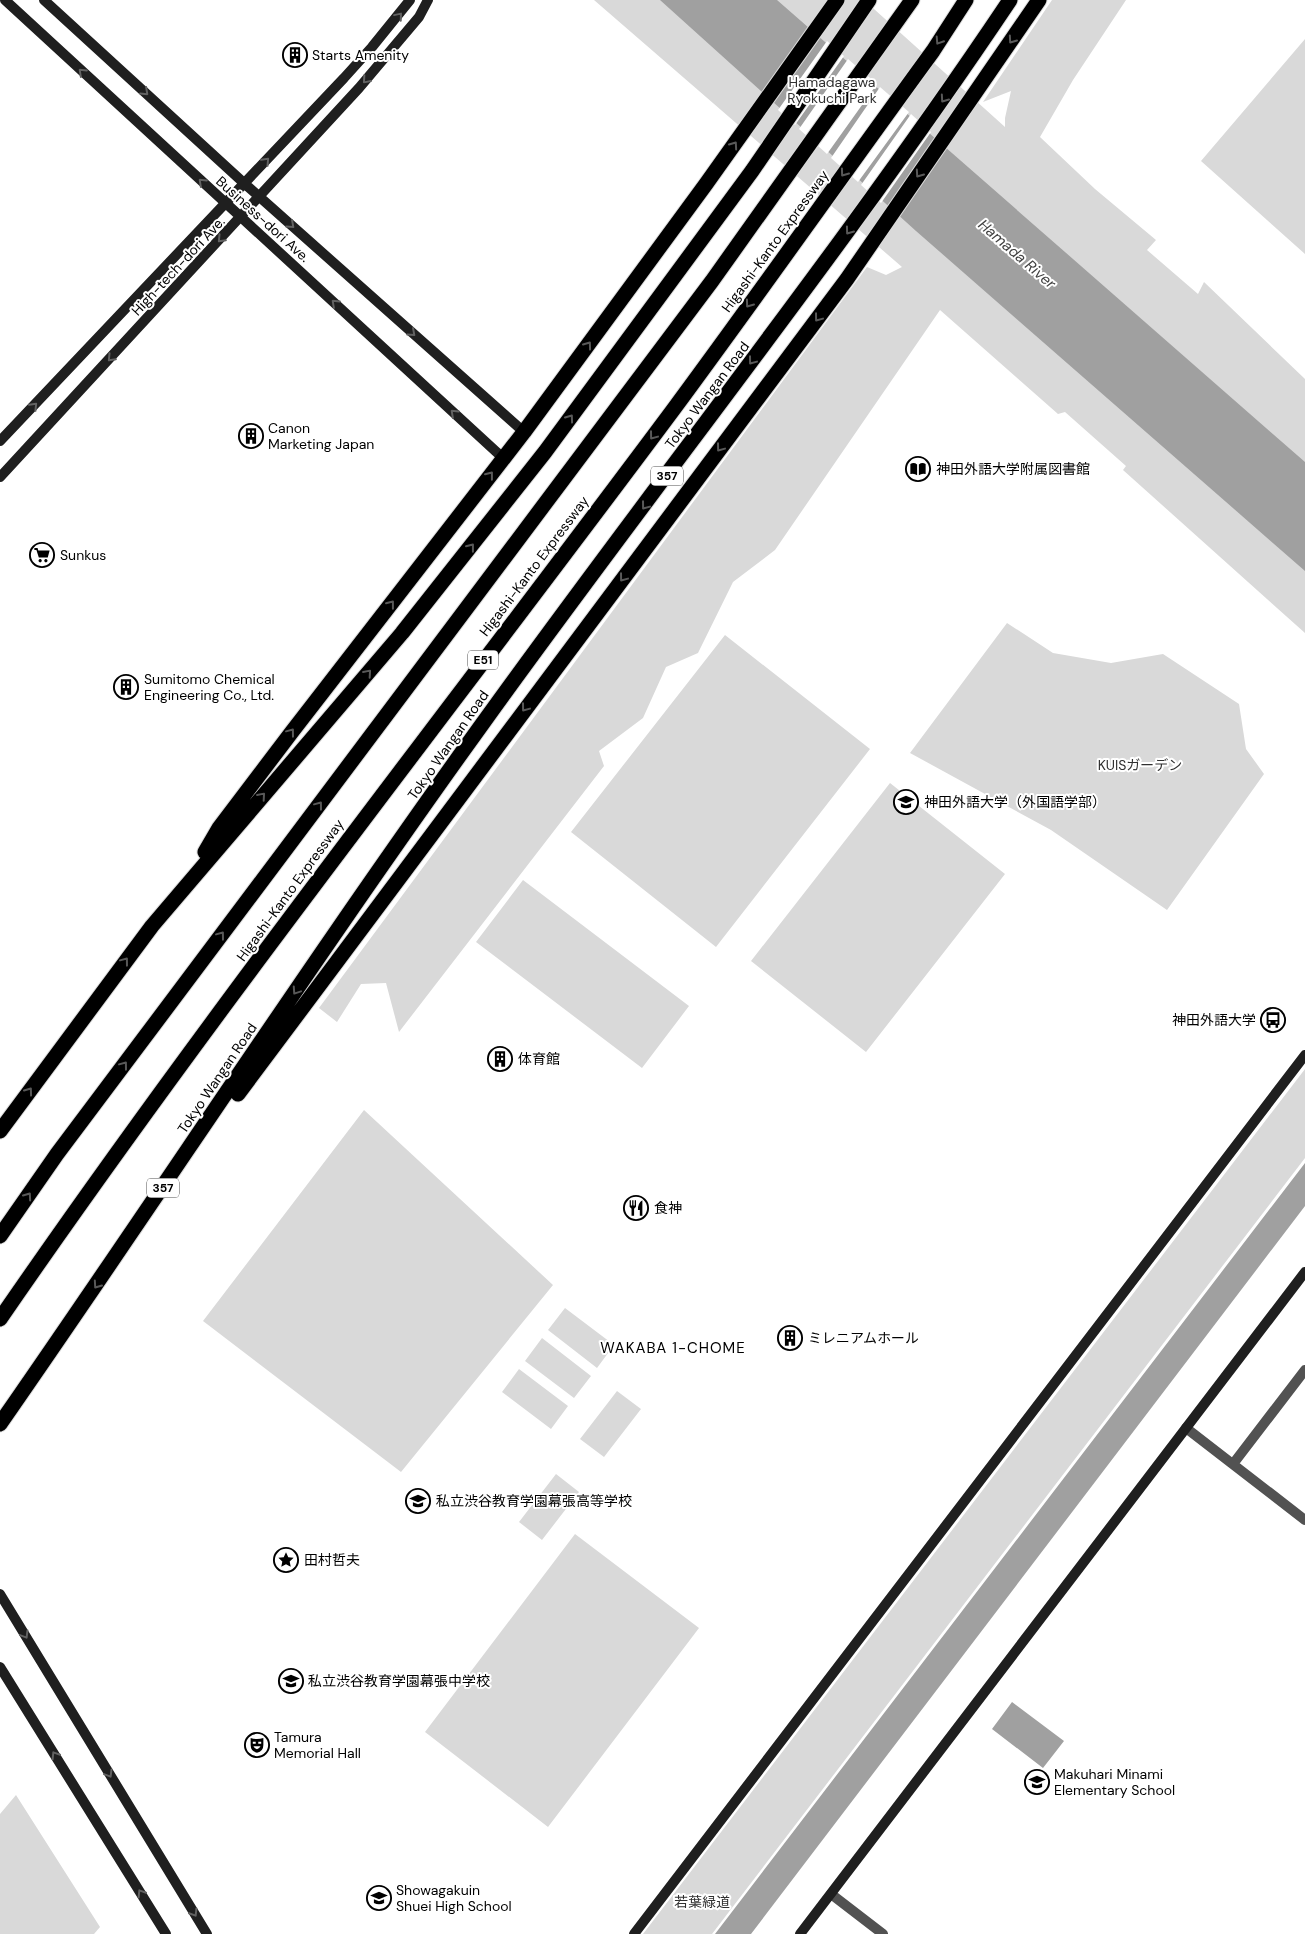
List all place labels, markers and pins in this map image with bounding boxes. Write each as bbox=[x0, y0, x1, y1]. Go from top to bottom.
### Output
building icon: Starts Amenity bbox=[282, 42, 308, 68]
place label: Starts Amenity bbox=[312, 46, 409, 64]
place label: Canon Marketing Japan bbox=[268, 419, 374, 453]
building icon: Canon Marketing Japan bbox=[238, 423, 264, 449]
library icon: 神田外語大学附属図書館 bbox=[905, 456, 931, 482]
place label: 神田外語大学附属図書館 bbox=[936, 460, 1090, 478]
supermarket icon: Sunkus bbox=[29, 542, 55, 568]
place label: Sunkus bbox=[60, 546, 106, 564]
place label: Sumitomo Chemical Engineering Co., Ltd. bbox=[144, 670, 275, 704]
building icon: Sumitomo Chemical Engineering Co., Ltd. bbox=[113, 674, 139, 700]
school or university icon: 神田外語大学（外国語学部） bbox=[893, 789, 919, 815]
place label: 神田外語大学（外国語学部） bbox=[924, 793, 1106, 811]
bus stop icon: 神田外語大学 bbox=[1260, 1007, 1286, 1033]
place label: 神田外語大学 bbox=[1172, 1011, 1256, 1029]
building icon: 体育館 bbox=[487, 1046, 513, 1072]
place label: 体育館 bbox=[518, 1050, 560, 1068]
restaurant icon: 食神 bbox=[623, 1195, 649, 1221]
place label: 食神 bbox=[654, 1199, 682, 1217]
building icon: ミレニアムホール bbox=[777, 1325, 803, 1351]
place label: ミレニアムホール bbox=[808, 1329, 919, 1347]
school or university icon: 私立渋谷教育学園幕張高等学校 bbox=[405, 1488, 431, 1514]
place label: 私立渋谷教育学園幕張高等学校 bbox=[436, 1492, 632, 1510]
place icon: 田村哲夫 bbox=[273, 1547, 299, 1573]
place label: 田村哲夫 bbox=[304, 1551, 360, 1569]
school or university icon: 私立渋谷教育学園幕張中学校 bbox=[278, 1668, 304, 1694]
place label: 私立渋谷教育学園幕張中学校 bbox=[308, 1672, 490, 1690]
place label: Tamura Memorial Hall bbox=[274, 1728, 361, 1762]
theatre icon: Tamura Memorial Hall bbox=[244, 1732, 270, 1758]
place label: Makuhari Minami Elementary School bbox=[1054, 1765, 1175, 1799]
school or university icon: Makuhari Minami Elementary School bbox=[1024, 1769, 1050, 1795]
place label: Showagakuin Shuei High School bbox=[396, 1881, 512, 1915]
school or university icon: Showagakuin Shuei High School bbox=[366, 1885, 392, 1911]

